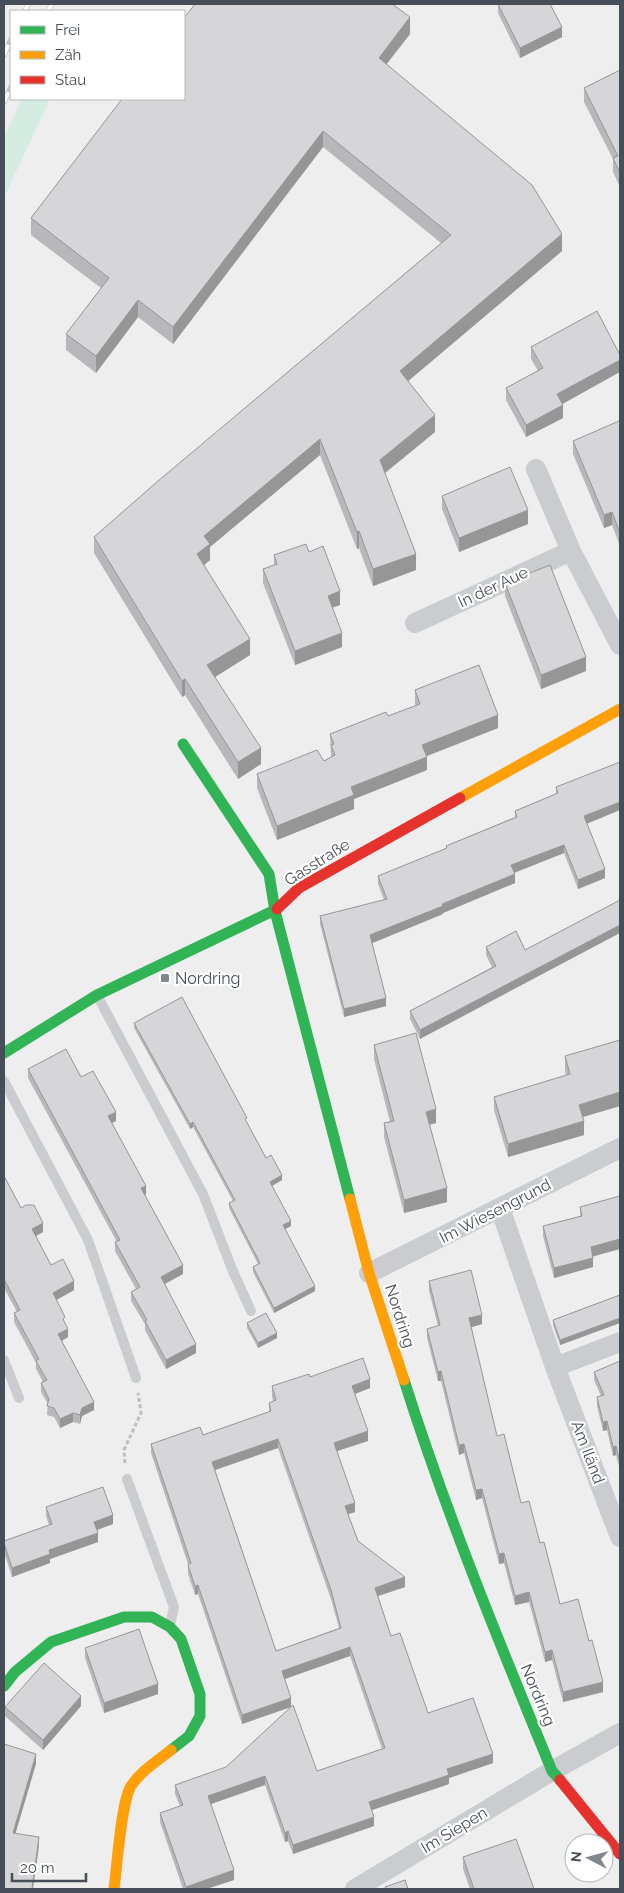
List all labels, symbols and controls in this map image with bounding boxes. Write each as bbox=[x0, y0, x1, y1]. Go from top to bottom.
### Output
legend bbox=[10, 10, 185, 100]
text: Frei bbox=[55, 21, 80, 39]
text: Zäh bbox=[55, 46, 81, 64]
text: Stau bbox=[55, 71, 86, 89]
street label: In der Aue bbox=[455, 563, 531, 611]
street label: Gasstraße bbox=[281, 834, 353, 890]
place label: Nordring bbox=[175, 969, 240, 988]
marker: Nordring bbox=[159, 972, 171, 984]
street label: Im Wiesengrund bbox=[436, 1175, 554, 1247]
street label: Nordring bbox=[381, 1282, 419, 1350]
street label: Am Iländ bbox=[567, 1418, 609, 1486]
street label: Nordring bbox=[516, 1661, 560, 1729]
street label: Im Siepen bbox=[417, 1803, 491, 1857]
north arrow bbox=[564, 1833, 614, 1883]
scale bar bbox=[12, 1850, 86, 1882]
text: N bbox=[568, 1850, 585, 1863]
text: 20 m bbox=[20, 1859, 55, 1877]

